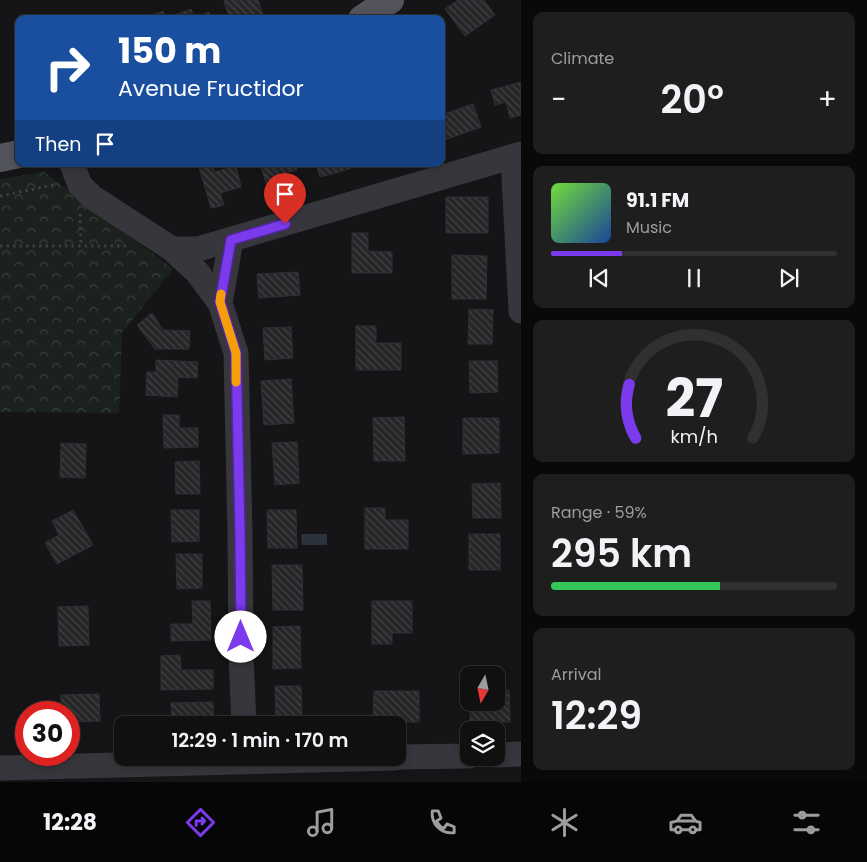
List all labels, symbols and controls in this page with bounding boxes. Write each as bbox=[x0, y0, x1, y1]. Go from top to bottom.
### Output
text: 150 m bbox=[118, 26, 221, 75]
icon: right bbox=[35, 35, 100, 100]
text: Climate bbox=[551, 47, 614, 70]
text: Avenue Fructidor bbox=[118, 73, 304, 104]
text: 20° bbox=[661, 73, 724, 126]
text: − bbox=[551, 80, 566, 119]
text: + bbox=[818, 80, 837, 119]
icon: arrive bbox=[91, 130, 119, 158]
text: Then bbox=[35, 131, 81, 158]
pin bbox=[264, 173, 306, 224]
icon: arrive bbox=[271, 180, 299, 208]
text: 91.1 FM bbox=[626, 187, 689, 214]
text: Music bbox=[626, 216, 672, 239]
icon: previous bbox=[585, 264, 613, 292]
icon: pause bbox=[680, 264, 708, 292]
icon: next bbox=[775, 264, 803, 292]
text: 27 bbox=[665, 362, 723, 435]
text: km/h bbox=[670, 424, 718, 449]
text: Range · 59% bbox=[551, 501, 647, 524]
text: 295 km bbox=[551, 527, 692, 580]
position arrow bbox=[214, 610, 266, 662]
text: Arrival bbox=[551, 663, 601, 686]
north arrow bbox=[460, 666, 505, 711]
map controls bbox=[460, 666, 505, 766]
text: 12:29 bbox=[551, 689, 642, 742]
speed limit sign: 30 bbox=[15, 701, 80, 766]
button: layers bbox=[460, 721, 505, 766]
text: 12:29 · 1 min · 170 m bbox=[171, 727, 349, 754]
icon: directions bbox=[183, 805, 218, 840]
icon: music bbox=[304, 805, 339, 840]
icon: phone bbox=[425, 805, 460, 840]
icon: climate bbox=[547, 805, 582, 840]
icon: car bbox=[668, 805, 703, 840]
icon: filters bbox=[789, 805, 824, 840]
text: 12:28 bbox=[43, 807, 97, 838]

